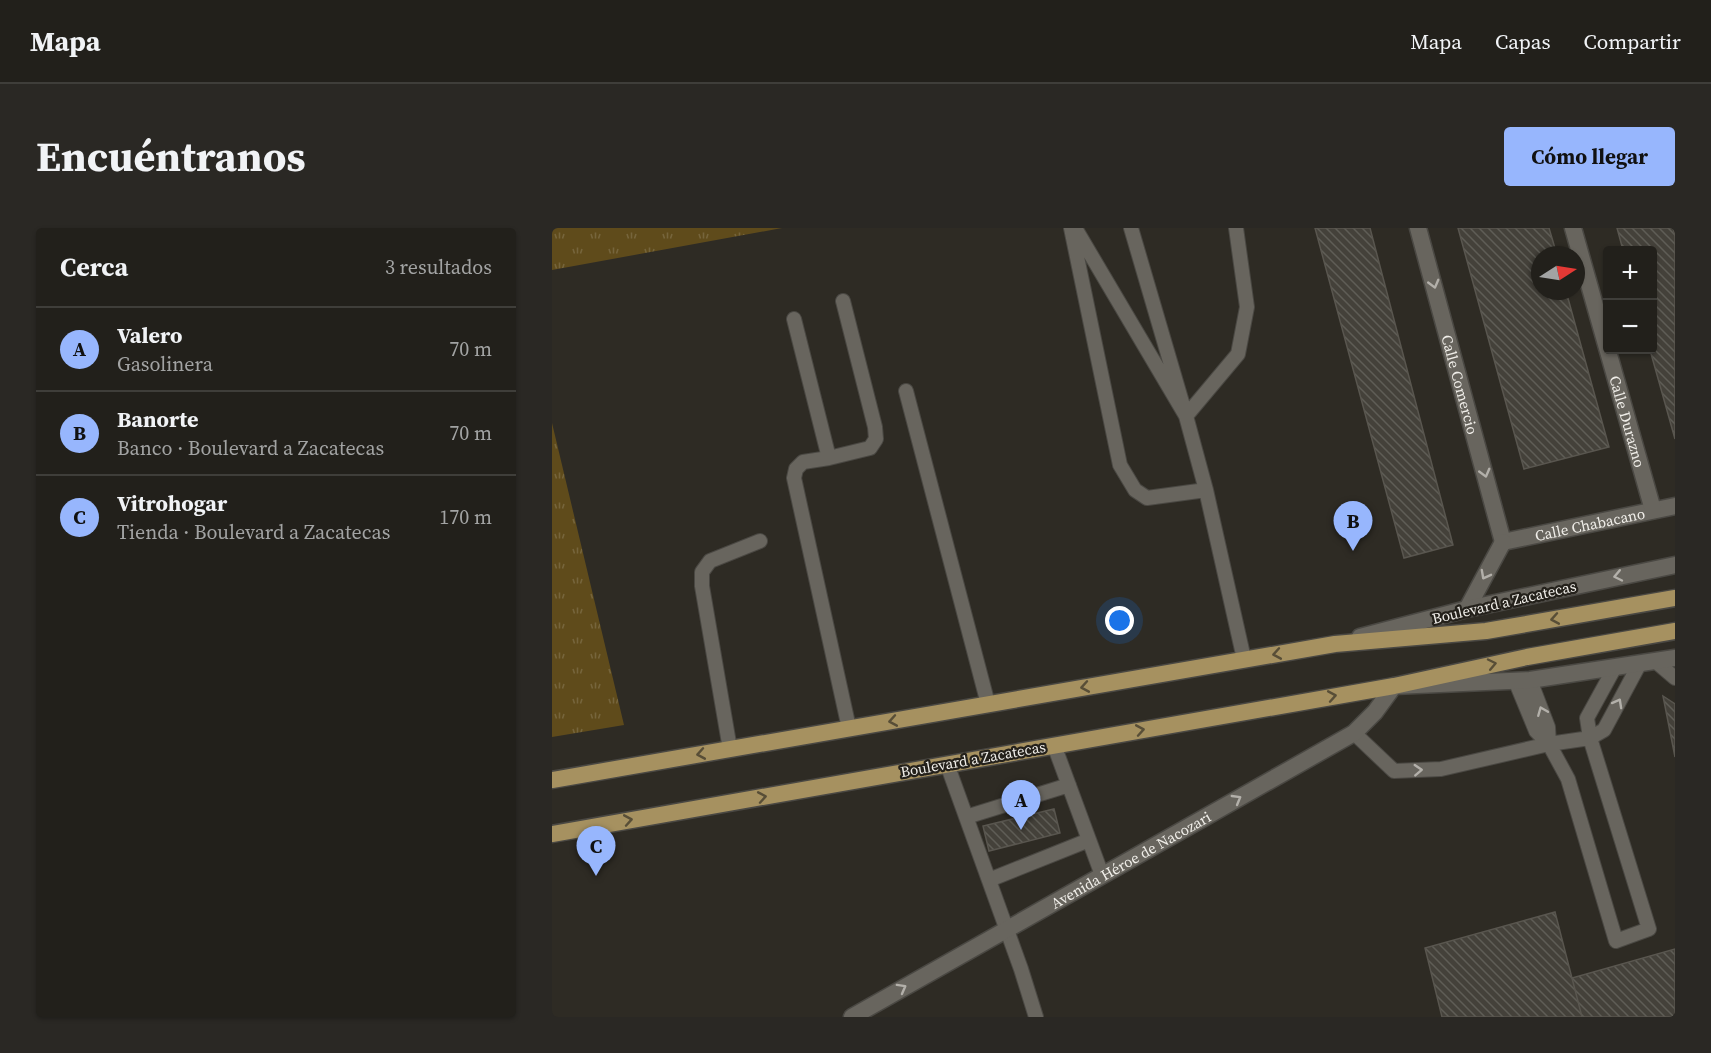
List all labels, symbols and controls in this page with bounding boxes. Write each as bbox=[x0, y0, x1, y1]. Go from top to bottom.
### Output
text: Mapa bbox=[30, 22, 101, 60]
text: Mapa bbox=[1410, 27, 1462, 56]
text: Capas bbox=[1495, 27, 1551, 56]
text: Compartir bbox=[1584, 27, 1681, 56]
text: Encuéntranos bbox=[36, 127, 306, 185]
button: Cómo llegar bbox=[1504, 127, 1675, 186]
north arrow bbox=[1531, 246, 1585, 300]
map controls bbox=[1603, 246, 1657, 354]
button: + bbox=[1603, 246, 1657, 300]
text: Cerca bbox=[60, 249, 128, 285]
text: 3 resultados bbox=[385, 253, 492, 281]
one-way arrow bbox=[1426, 279, 1439, 289]
button: − bbox=[1603, 300, 1657, 354]
text: Valero bbox=[117, 320, 182, 350]
street label: Calle Comercio bbox=[1437, 332, 1484, 437]
text: A bbox=[73, 335, 86, 363]
text: 70 m bbox=[449, 335, 492, 363]
text: Gasolinera bbox=[117, 350, 213, 378]
street label: Calle Durazno bbox=[1605, 373, 1651, 470]
text: Banorte bbox=[117, 404, 199, 434]
text: B bbox=[73, 419, 86, 447]
text: 70 m bbox=[449, 419, 492, 447]
text: Banco · Boulevard a Zacatecas bbox=[117, 434, 384, 462]
one-way arrow bbox=[1477, 468, 1490, 478]
text: Vitrohogar bbox=[117, 488, 227, 518]
pin: B bbox=[1334, 502, 1372, 551]
street label: Calle Chabacano bbox=[1533, 502, 1647, 546]
text: C bbox=[73, 503, 86, 531]
text: 170 m bbox=[439, 503, 492, 531]
text: Tienda · Boulevard a Zacatecas bbox=[117, 518, 390, 546]
one-way arrow bbox=[1481, 569, 1492, 579]
one-way arrow bbox=[1613, 569, 1623, 582]
street label: Boulevard a Zacatecas bbox=[1430, 575, 1578, 629]
your location bbox=[1105, 606, 1134, 635]
one-way arrow bbox=[1551, 612, 1561, 625]
one-way arrow bbox=[1272, 647, 1282, 660]
one-way arrow bbox=[1487, 659, 1497, 672]
one-way arrow bbox=[1080, 680, 1090, 693]
one-way arrow bbox=[1327, 691, 1337, 703]
one-way arrow bbox=[1611, 699, 1622, 709]
one-way arrow bbox=[1537, 706, 1549, 717]
one-way arrow bbox=[888, 714, 897, 726]
one-way arrow bbox=[1135, 724, 1145, 737]
street label: Boulevard a Zacatecas bbox=[899, 736, 1047, 782]
one-way arrow bbox=[696, 747, 706, 760]
one-way arrow bbox=[1414, 764, 1423, 777]
pin: A bbox=[1002, 780, 1040, 830]
one-way arrow bbox=[757, 791, 766, 803]
one-way arrow bbox=[1231, 795, 1241, 806]
street label: Avenida Héroe de Nacozari bbox=[1047, 806, 1214, 913]
one-way arrow bbox=[623, 814, 633, 827]
pin: C bbox=[576, 826, 615, 876]
one-way arrow bbox=[896, 984, 907, 995]

